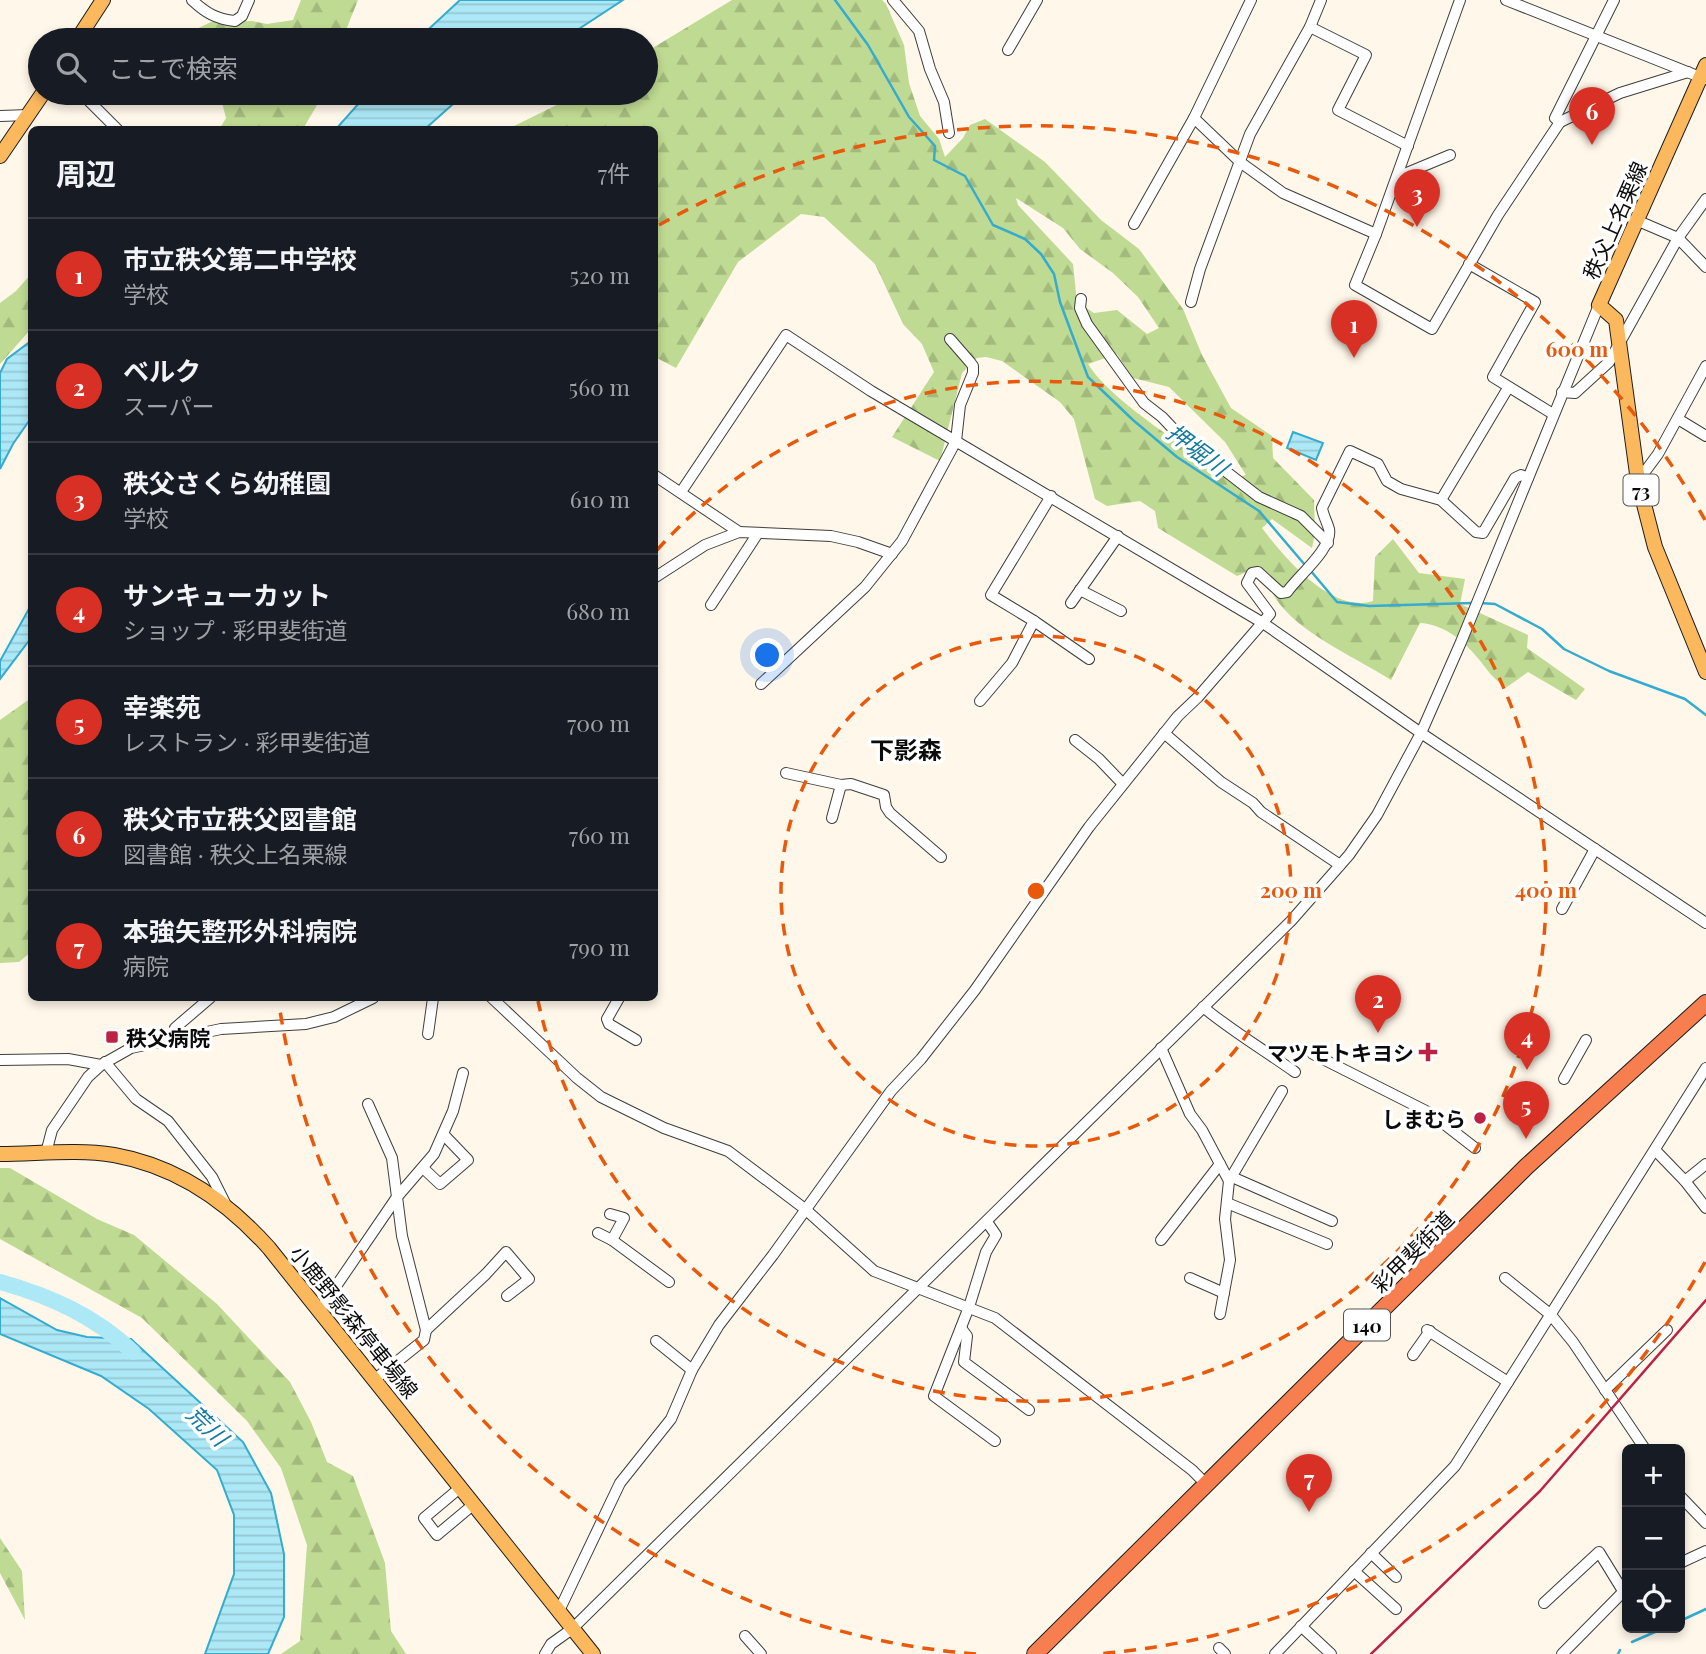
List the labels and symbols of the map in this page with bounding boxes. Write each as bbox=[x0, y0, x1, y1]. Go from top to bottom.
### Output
pin: 6 bbox=[1569, 87, 1615, 145]
street label: 秩父上名栗線 bbox=[1576, 157, 1652, 283]
pin: 3 bbox=[1394, 169, 1440, 227]
pin: 1 bbox=[1331, 300, 1377, 358]
text: 600 m bbox=[1546, 334, 1608, 362]
water label: 押堀川 bbox=[1161, 416, 1237, 484]
road number: 73 bbox=[1624, 475, 1658, 505]
your location bbox=[750, 638, 784, 672]
district label: 下影森 bbox=[870, 733, 942, 765]
text: 200 m bbox=[1260, 875, 1322, 903]
text: 400 m bbox=[1515, 875, 1577, 903]
centre of rings bbox=[1024, 879, 1048, 903]
pin: 2 bbox=[1355, 975, 1401, 1033]
pin: 4 bbox=[1504, 1012, 1550, 1070]
place label: 秩父病院 bbox=[126, 1023, 210, 1051]
marker: 秩父病院 bbox=[104, 1029, 120, 1045]
place label: マツモトキヨシ bbox=[1267, 1038, 1414, 1066]
marker: マツモトキヨシ bbox=[1420, 1044, 1436, 1060]
pin: 5 bbox=[1503, 1081, 1549, 1139]
place label: しまむら bbox=[1382, 1104, 1466, 1132]
marker: しまむら bbox=[1472, 1110, 1488, 1126]
street label: 彩甲斐街道 bbox=[1365, 1204, 1459, 1298]
street label: 小鹿野影森停車場線 bbox=[285, 1239, 425, 1403]
road number: 140 bbox=[1344, 1310, 1390, 1340]
water label: 荒川 bbox=[181, 1398, 237, 1454]
pin: 7 bbox=[1286, 1454, 1332, 1512]

